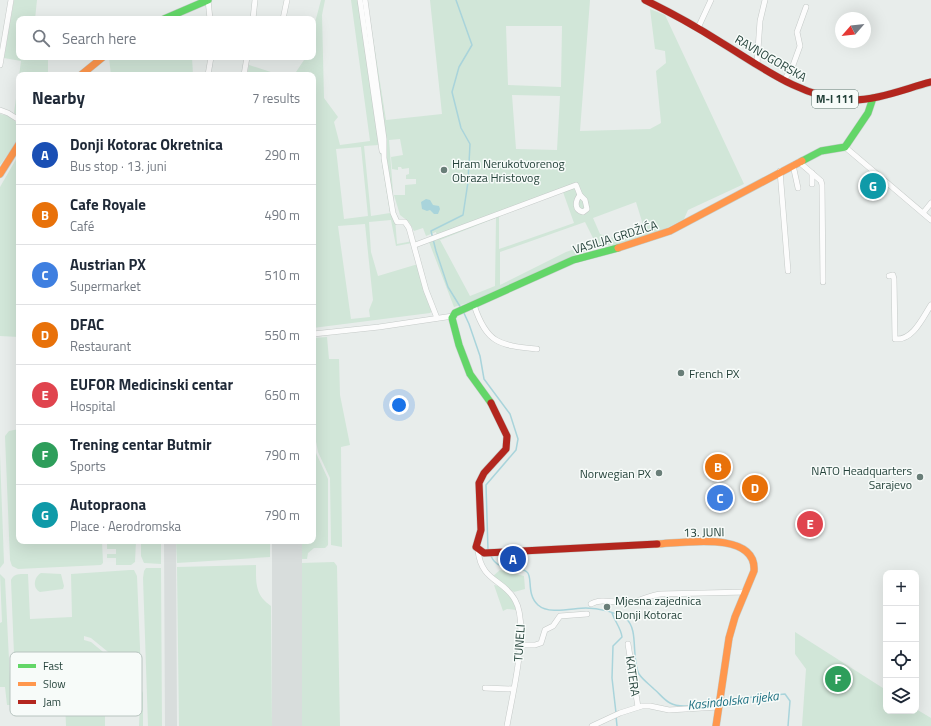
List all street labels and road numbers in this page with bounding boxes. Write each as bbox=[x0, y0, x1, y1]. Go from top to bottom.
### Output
street label: RAVNOGORSKA bbox=[731, 30, 811, 86]
road number: M-I 111 bbox=[812, 90, 858, 108]
street label: VASILJA GRDŽIĆA bbox=[570, 215, 660, 259]
street label: 13. JUNI bbox=[683, 522, 725, 542]
street label: TUNELI bbox=[508, 624, 530, 662]
street label: KATERA bbox=[621, 654, 645, 698]

